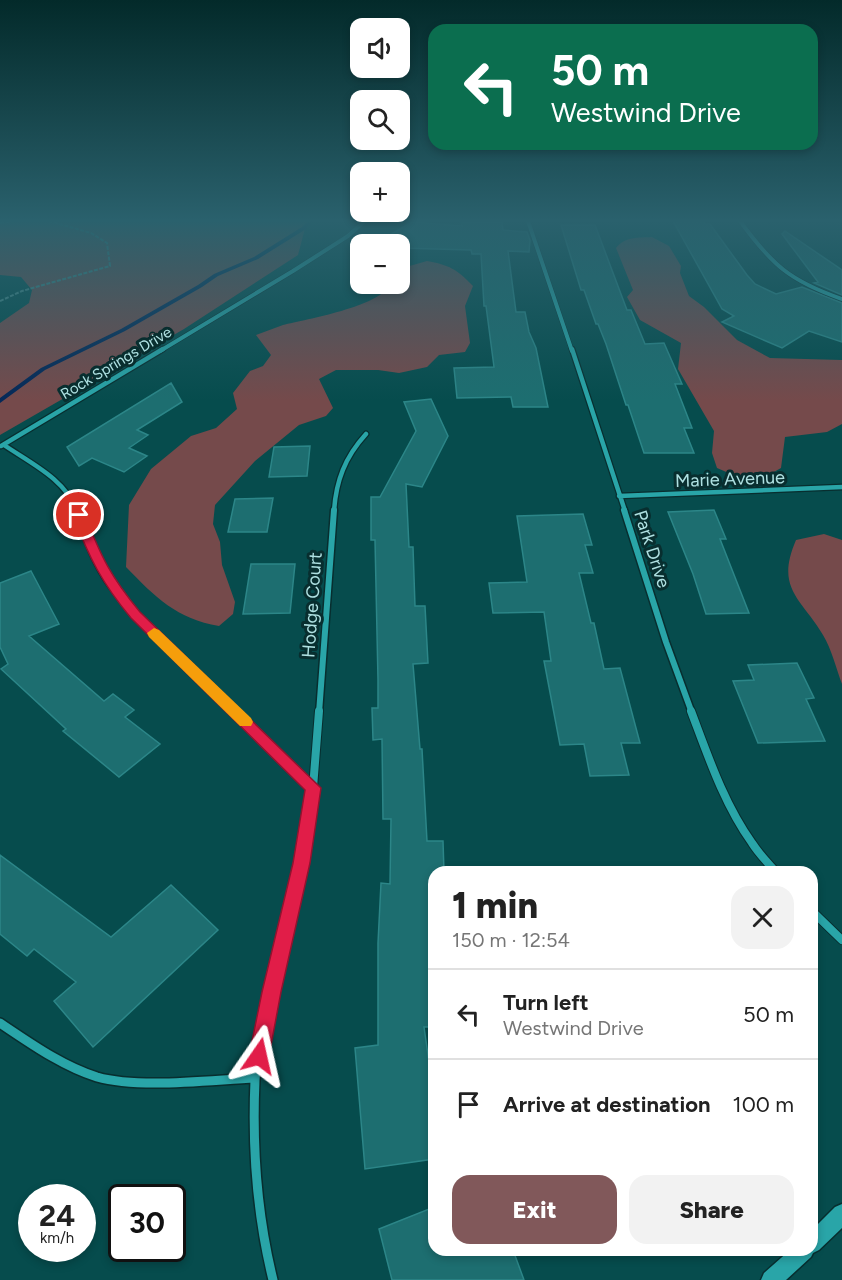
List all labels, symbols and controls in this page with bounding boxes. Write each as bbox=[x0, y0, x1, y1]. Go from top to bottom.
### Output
map controls bbox=[350, 18, 410, 294]
button: sound bbox=[350, 18, 410, 78]
text: 50 m bbox=[551, 45, 649, 96]
icon: left bbox=[452, 48, 530, 126]
button: search bbox=[350, 90, 410, 150]
text: Westwind Drive bbox=[551, 96, 741, 129]
button: + bbox=[350, 162, 410, 222]
button: − bbox=[350, 234, 410, 294]
street label: Rock Springs Drive bbox=[57, 323, 175, 403]
street label: Marie Avenue bbox=[675, 466, 785, 492]
pin bbox=[53, 489, 104, 540]
icon: arrive bbox=[62, 498, 95, 531]
street label: Park Drive bbox=[629, 507, 675, 591]
street label: Hodge Court bbox=[297, 551, 327, 658]
text: 1 min bbox=[452, 884, 538, 927]
button: close bbox=[731, 886, 794, 949]
text: 150 m · 12:54 bbox=[452, 928, 570, 952]
text: Turn left bbox=[503, 989, 589, 1016]
icon: left bbox=[452, 998, 485, 1031]
text: 50 m bbox=[743, 1001, 794, 1028]
text: Westwind Drive bbox=[503, 1016, 644, 1040]
position arrow bbox=[227, 1024, 291, 1088]
icon: arrive bbox=[452, 1088, 485, 1121]
text: Arrive at destination bbox=[503, 1091, 711, 1118]
text: 100 m bbox=[733, 1091, 794, 1118]
button: Exit bbox=[452, 1175, 617, 1244]
button: Share bbox=[629, 1175, 794, 1244]
speed limit sign: 30 bbox=[108, 1184, 186, 1262]
text: 24 bbox=[39, 1197, 75, 1234]
text: km/h bbox=[40, 1229, 74, 1247]

